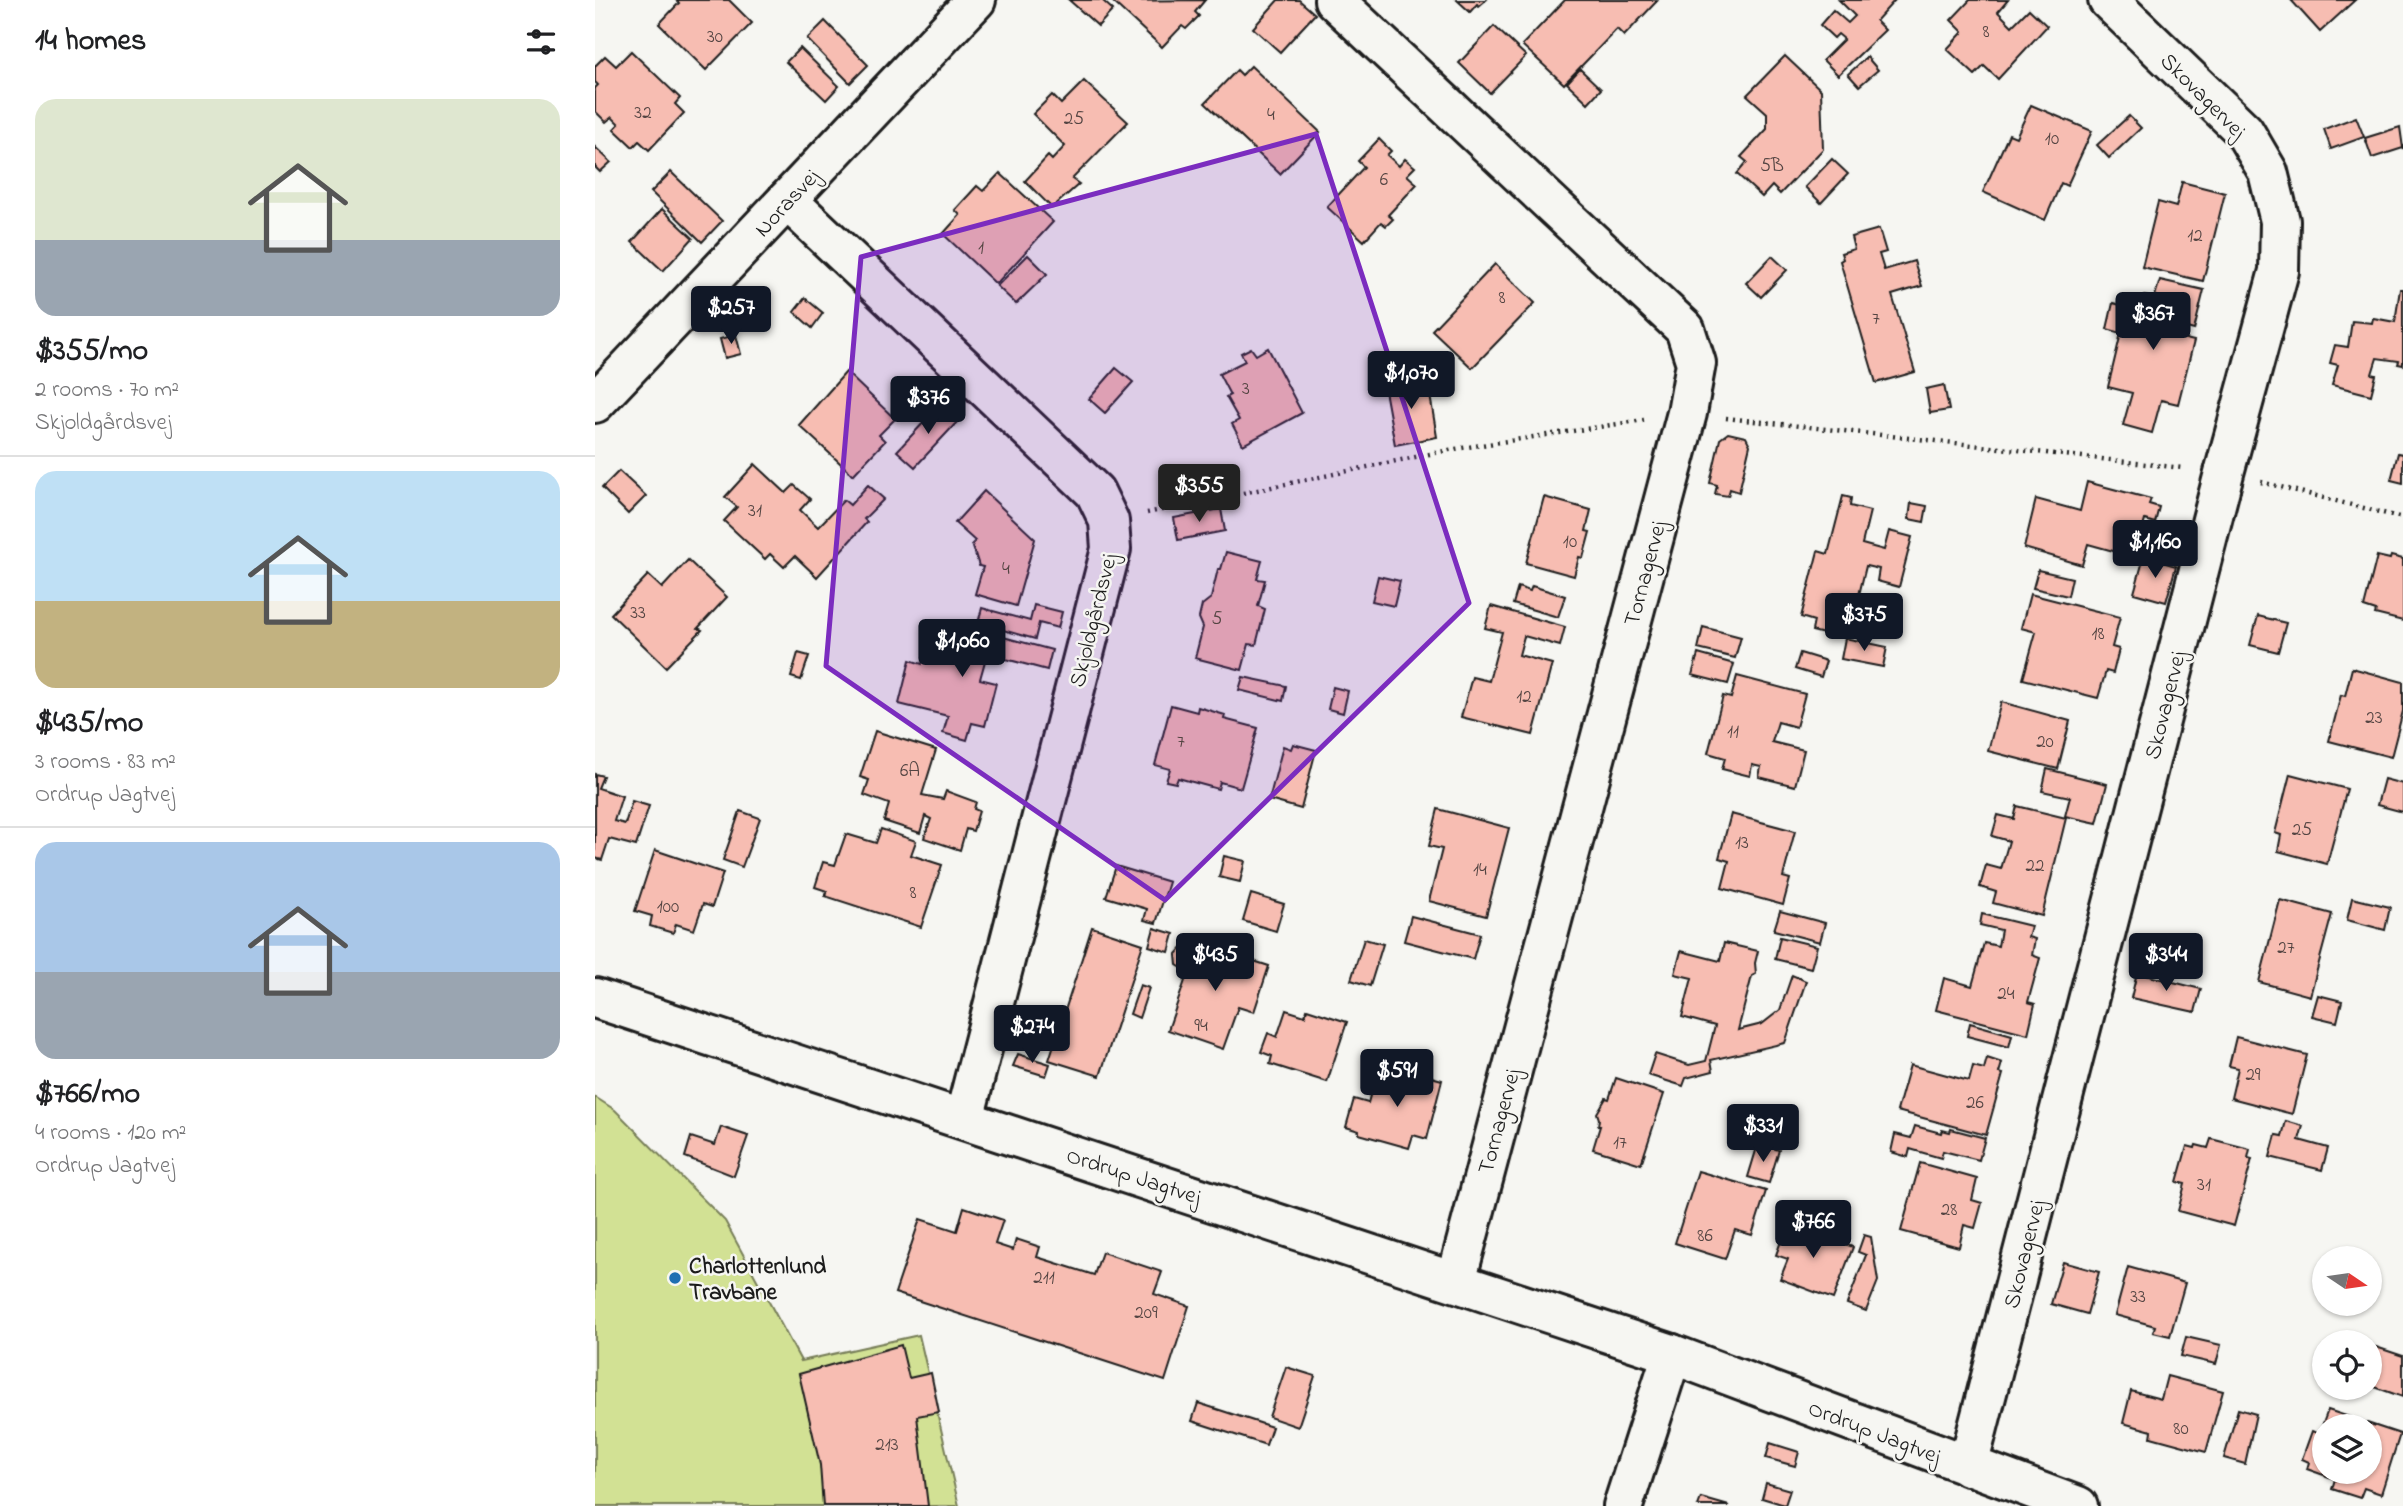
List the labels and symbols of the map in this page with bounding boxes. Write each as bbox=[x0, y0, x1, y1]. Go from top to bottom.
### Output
house number: 8 bbox=[1982, 19, 1990, 46]
house number: 30 bbox=[707, 24, 723, 51]
street label: Skovagervej bbox=[2151, 46, 2254, 149]
house number: 32 bbox=[634, 100, 652, 127]
house number: 4 bbox=[1267, 102, 1275, 129]
house number: 25 bbox=[1064, 106, 1084, 133]
house number: 10 bbox=[2045, 126, 2059, 153]
house number: 5B bbox=[1760, 153, 1784, 180]
street label: Norasvej bbox=[747, 161, 829, 245]
house number: 6 bbox=[1380, 167, 1388, 194]
house number: 12 bbox=[2187, 223, 2203, 250]
house number: 1 bbox=[978, 235, 984, 262]
house number: 8 bbox=[1498, 285, 1506, 312]
pin: $257 bbox=[690, 286, 772, 346]
pin: $367 bbox=[2112, 292, 2194, 352]
house number: 7 bbox=[1872, 306, 1880, 333]
pin: $1,070 bbox=[1354, 352, 1468, 411]
pin: $376 bbox=[887, 376, 969, 436]
house number: 3 bbox=[1242, 376, 1250, 403]
pin: $355 bbox=[1158, 464, 1240, 524]
house number: 31 bbox=[748, 498, 762, 525]
street label: Tornagervej bbox=[1617, 516, 1678, 630]
pin: $1,160 bbox=[2098, 520, 2212, 580]
house number: 10 bbox=[1563, 529, 1577, 556]
street label: Skjoldgårdsvej bbox=[1062, 549, 1128, 691]
house number: 4 bbox=[1002, 556, 1010, 583]
pin: $375 bbox=[1823, 594, 1905, 653]
house number: 33 bbox=[630, 600, 646, 627]
house number: 5 bbox=[1212, 606, 1223, 633]
pin: $1,060 bbox=[905, 620, 1019, 679]
house number: 18 bbox=[2091, 621, 2105, 648]
street label: Skovagervej bbox=[2137, 647, 2197, 763]
house number: 12 bbox=[1516, 684, 1532, 711]
house number: 23 bbox=[2365, 705, 2383, 732]
house number: 11 bbox=[1727, 719, 1739, 746]
house number: 7 bbox=[1177, 729, 1185, 756]
house number: 20 bbox=[2036, 729, 2054, 756]
house number: 6A bbox=[900, 758, 920, 785]
house number: 25 bbox=[2292, 817, 2312, 844]
house number: 13 bbox=[1735, 830, 1749, 857]
house number: 22 bbox=[2026, 853, 2044, 880]
house number: 14 bbox=[1473, 857, 1487, 884]
house number: 8 bbox=[909, 880, 917, 907]
house number: 100 bbox=[657, 894, 679, 921]
pin: $435 bbox=[1174, 934, 1256, 993]
pin: $344 bbox=[2125, 934, 2207, 993]
house number: 27 bbox=[2277, 935, 2295, 962]
house number: 24 bbox=[1997, 981, 2015, 1008]
pin: $274 bbox=[991, 1006, 1073, 1065]
house number: 94 bbox=[1194, 1013, 1208, 1040]
pin: $591 bbox=[1356, 1050, 1438, 1109]
house number: 29 bbox=[2245, 1062, 2261, 1089]
street label: Tornagervej bbox=[1471, 1064, 1532, 1178]
house number: 26 bbox=[1966, 1090, 1984, 1117]
pin: $331 bbox=[1722, 1104, 1804, 1164]
house number: 17 bbox=[1613, 1130, 1627, 1157]
street label: Ordrup Jagtvej bbox=[1061, 1140, 1206, 1216]
house number: 31 bbox=[2197, 1172, 2211, 1199]
street label: Skovagervej bbox=[1996, 1196, 2056, 1312]
house number: 28 bbox=[1941, 1197, 1957, 1224]
pin: $766 bbox=[1772, 1200, 1854, 1260]
house number: 86 bbox=[1697, 1223, 1713, 1250]
north arrow bbox=[2312, 1246, 2382, 1316]
place label: Charlottenlund Travbane bbox=[689, 1251, 826, 1310]
house number: 211 bbox=[1033, 1265, 1055, 1292]
marker: Charlottenlund Travbane bbox=[667, 1270, 683, 1286]
house number: 33 bbox=[2130, 1284, 2146, 1311]
house number: 209 bbox=[1134, 1300, 1158, 1327]
street label: Ordrup Jagtvej bbox=[1803, 1393, 1947, 1475]
house number: 80 bbox=[2173, 1416, 2189, 1443]
house number: 213 bbox=[875, 1432, 899, 1459]

